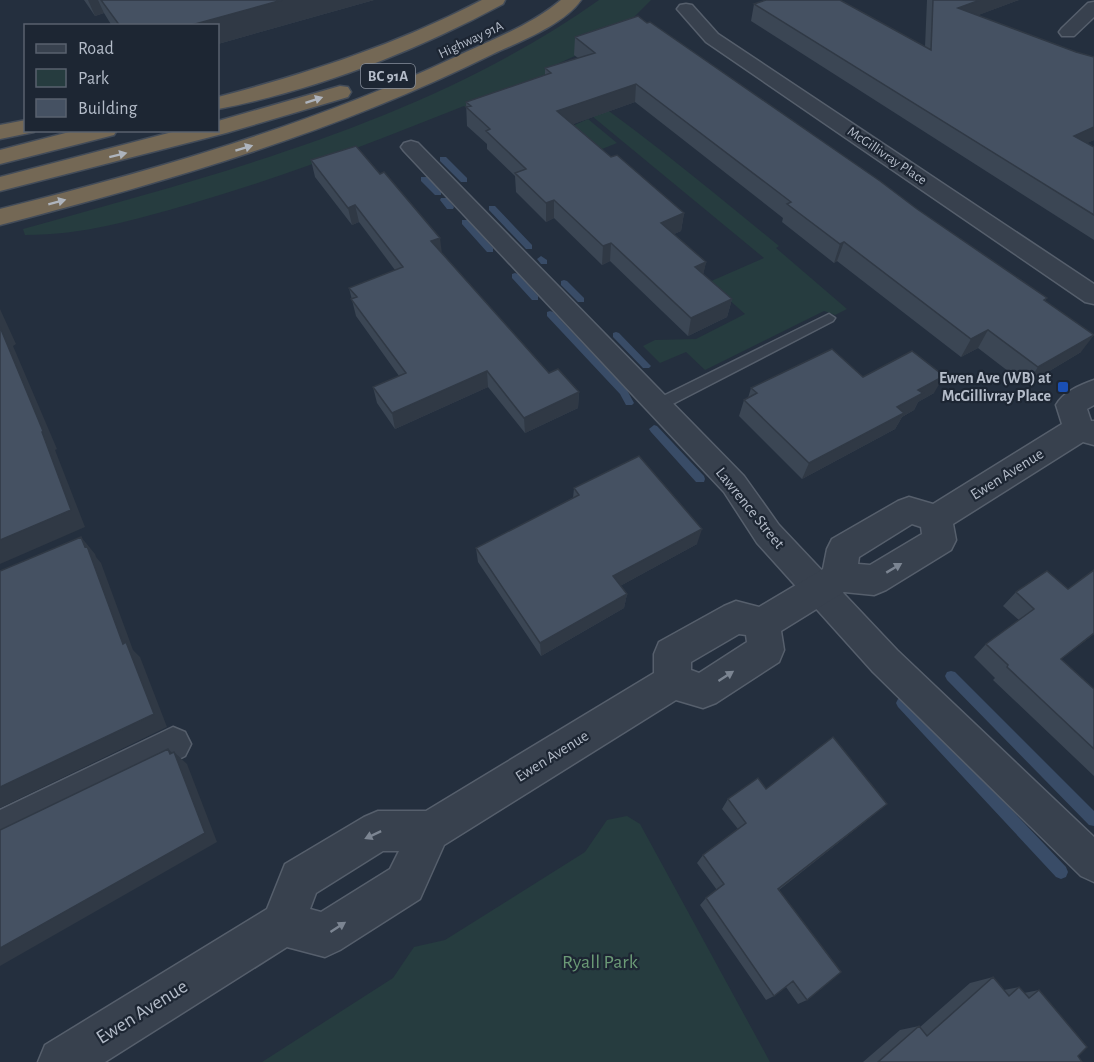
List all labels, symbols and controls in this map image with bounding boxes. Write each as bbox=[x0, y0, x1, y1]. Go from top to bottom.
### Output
street label: Highway 91A bbox=[436, 19, 506, 61]
legend bbox=[24, 24, 219, 132]
text: Road bbox=[78, 40, 114, 58]
road number: BC 91A bbox=[361, 64, 415, 88]
text: Park bbox=[78, 70, 110, 88]
one-way arrow bbox=[305, 95, 323, 105]
text: Building bbox=[78, 100, 138, 118]
street label: McGillivray Place bbox=[845, 124, 929, 188]
one-way arrow bbox=[235, 143, 253, 152]
one-way arrow bbox=[109, 149, 127, 159]
one-way arrow bbox=[47, 197, 66, 207]
place label: Ewen Ave (WB) at McGillivray Place bbox=[939, 370, 1052, 405]
marker: Ewen Ave (WB) at McGillivray Place bbox=[1056, 380, 1070, 394]
street label: Ewen Avenue bbox=[968, 445, 1046, 503]
street label: Lawrence Street bbox=[713, 464, 787, 552]
one-way arrow bbox=[886, 562, 902, 573]
one-way arrow bbox=[718, 671, 734, 682]
street label: Ewen Avenue bbox=[513, 727, 591, 785]
one-way arrow bbox=[364, 830, 382, 840]
one-way arrow bbox=[330, 922, 346, 933]
park label: Ryall Park bbox=[562, 952, 638, 972]
street label: Ewen Avenue bbox=[93, 976, 191, 1048]

